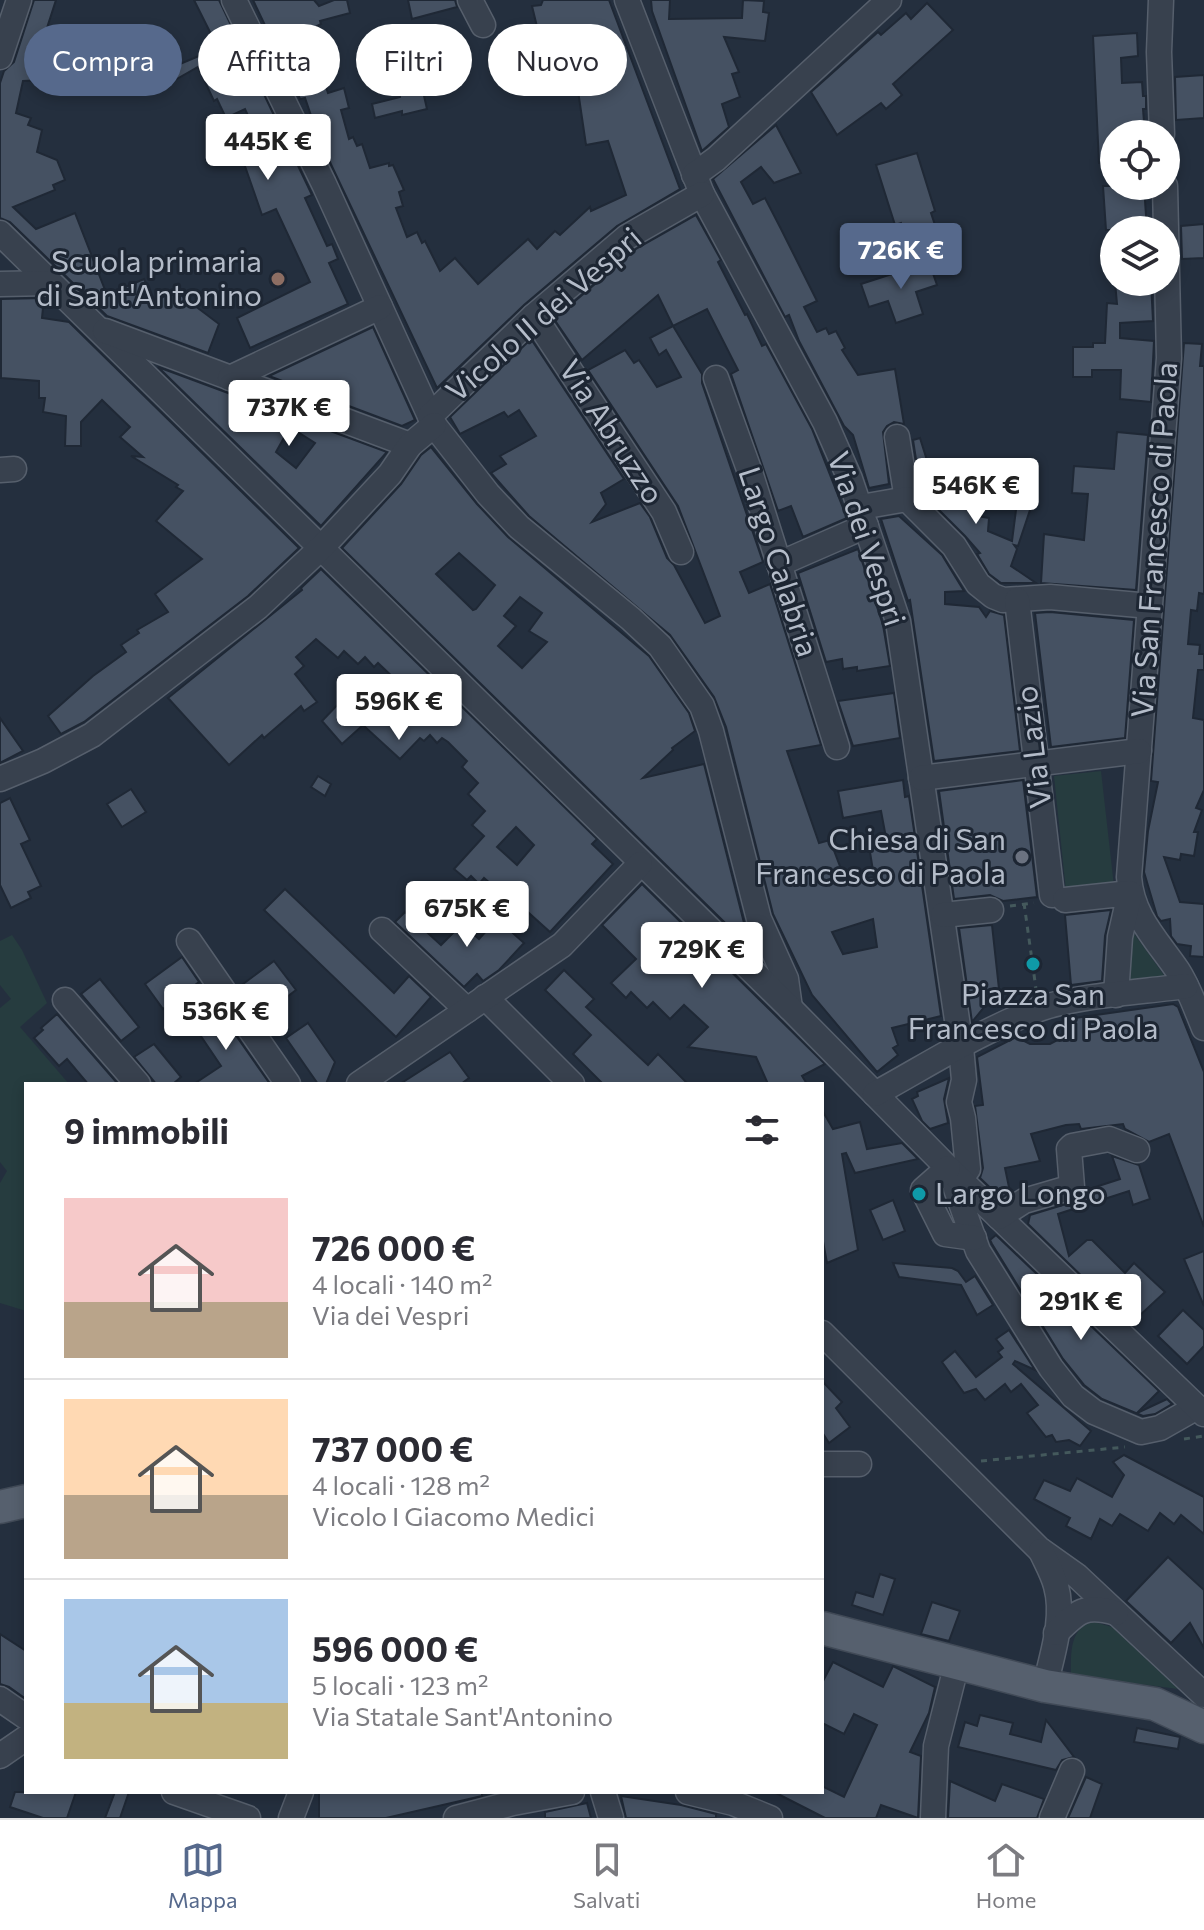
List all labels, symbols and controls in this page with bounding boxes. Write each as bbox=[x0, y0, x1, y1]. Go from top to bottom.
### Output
chip: Compra bbox=[24, 24, 182, 96]
chip: Affitta bbox=[198, 24, 340, 96]
chip: Filtri bbox=[356, 24, 472, 96]
chip: Nuovo bbox=[488, 24, 627, 96]
pin: 445K € bbox=[203, 114, 333, 182]
map controls bbox=[1100, 120, 1180, 296]
button: locate bbox=[1100, 120, 1180, 200]
text: 445K € bbox=[224, 124, 312, 155]
button: layers bbox=[1100, 216, 1180, 296]
street label: Vicolo II dei Vespri bbox=[437, 218, 648, 408]
pin: 726K € bbox=[836, 223, 966, 291]
text: 726K € bbox=[858, 233, 944, 264]
place label: Scuola primaria di Sant'Antonino bbox=[36, 241, 262, 312]
marker: Scuola primaria di Sant'Antonino bbox=[269, 270, 287, 288]
street label: Via Abruzzo bbox=[553, 352, 673, 510]
street label: Via San Francesco di Paola bbox=[1122, 361, 1183, 719]
pin: 737K € bbox=[224, 380, 354, 448]
text: 737K € bbox=[247, 390, 331, 421]
street label: Via dei Vespri bbox=[821, 446, 915, 630]
pin: 546K € bbox=[911, 458, 1041, 526]
street label: Largo Calabria bbox=[732, 462, 828, 661]
text: 546K € bbox=[932, 468, 1020, 499]
pin: 596K € bbox=[334, 674, 464, 742]
text: 596K € bbox=[355, 684, 443, 715]
street label: Via Lazio bbox=[1006, 684, 1057, 811]
place label: Chiesa di San Francesco di Paola bbox=[755, 819, 1006, 890]
marker: Chiesa di San Francesco di Paola bbox=[1013, 848, 1031, 866]
pin: 675K € bbox=[402, 881, 532, 949]
text: 675K € bbox=[424, 891, 510, 922]
pin: 729K € bbox=[637, 922, 767, 990]
text: 729K € bbox=[659, 932, 745, 963]
marker: Piazza San Francesco di Paola bbox=[1024, 955, 1042, 973]
place label: Piazza San Francesco di Paola bbox=[908, 974, 1158, 1045]
pin: 536K € bbox=[161, 984, 291, 1052]
text: 536K € bbox=[182, 994, 270, 1025]
icon: filters bbox=[740, 1108, 784, 1152]
text: 9 immobili bbox=[64, 1109, 229, 1151]
place label: Largo Longo bbox=[935, 1173, 1106, 1210]
marker: Largo Longo bbox=[910, 1185, 928, 1203]
text: 726 000 € bbox=[312, 1226, 476, 1268]
icon: home bbox=[128, 1230, 224, 1326]
text: 4 locali · 140 m² bbox=[312, 1268, 492, 1299]
pin: 291K € bbox=[1016, 1274, 1146, 1342]
text: 291K € bbox=[1039, 1284, 1123, 1315]
text: Via dei Vespri bbox=[312, 1299, 470, 1330]
text: 737 000 € bbox=[312, 1427, 474, 1469]
icon: home bbox=[128, 1431, 224, 1527]
text: 4 locali · 128 m² bbox=[312, 1469, 490, 1500]
text: Vicolo I Giacomo Medici bbox=[312, 1500, 595, 1531]
text: 596 000 € bbox=[312, 1627, 478, 1669]
icon: home bbox=[128, 1631, 224, 1727]
text: 5 locali · 123 m² bbox=[312, 1669, 488, 1700]
text: Via Statale Sant'Antonino bbox=[312, 1700, 613, 1731]
tab: Mappa bbox=[168, 1838, 238, 1913]
tab: Salvati bbox=[573, 1838, 640, 1913]
tab: Home bbox=[976, 1838, 1036, 1913]

